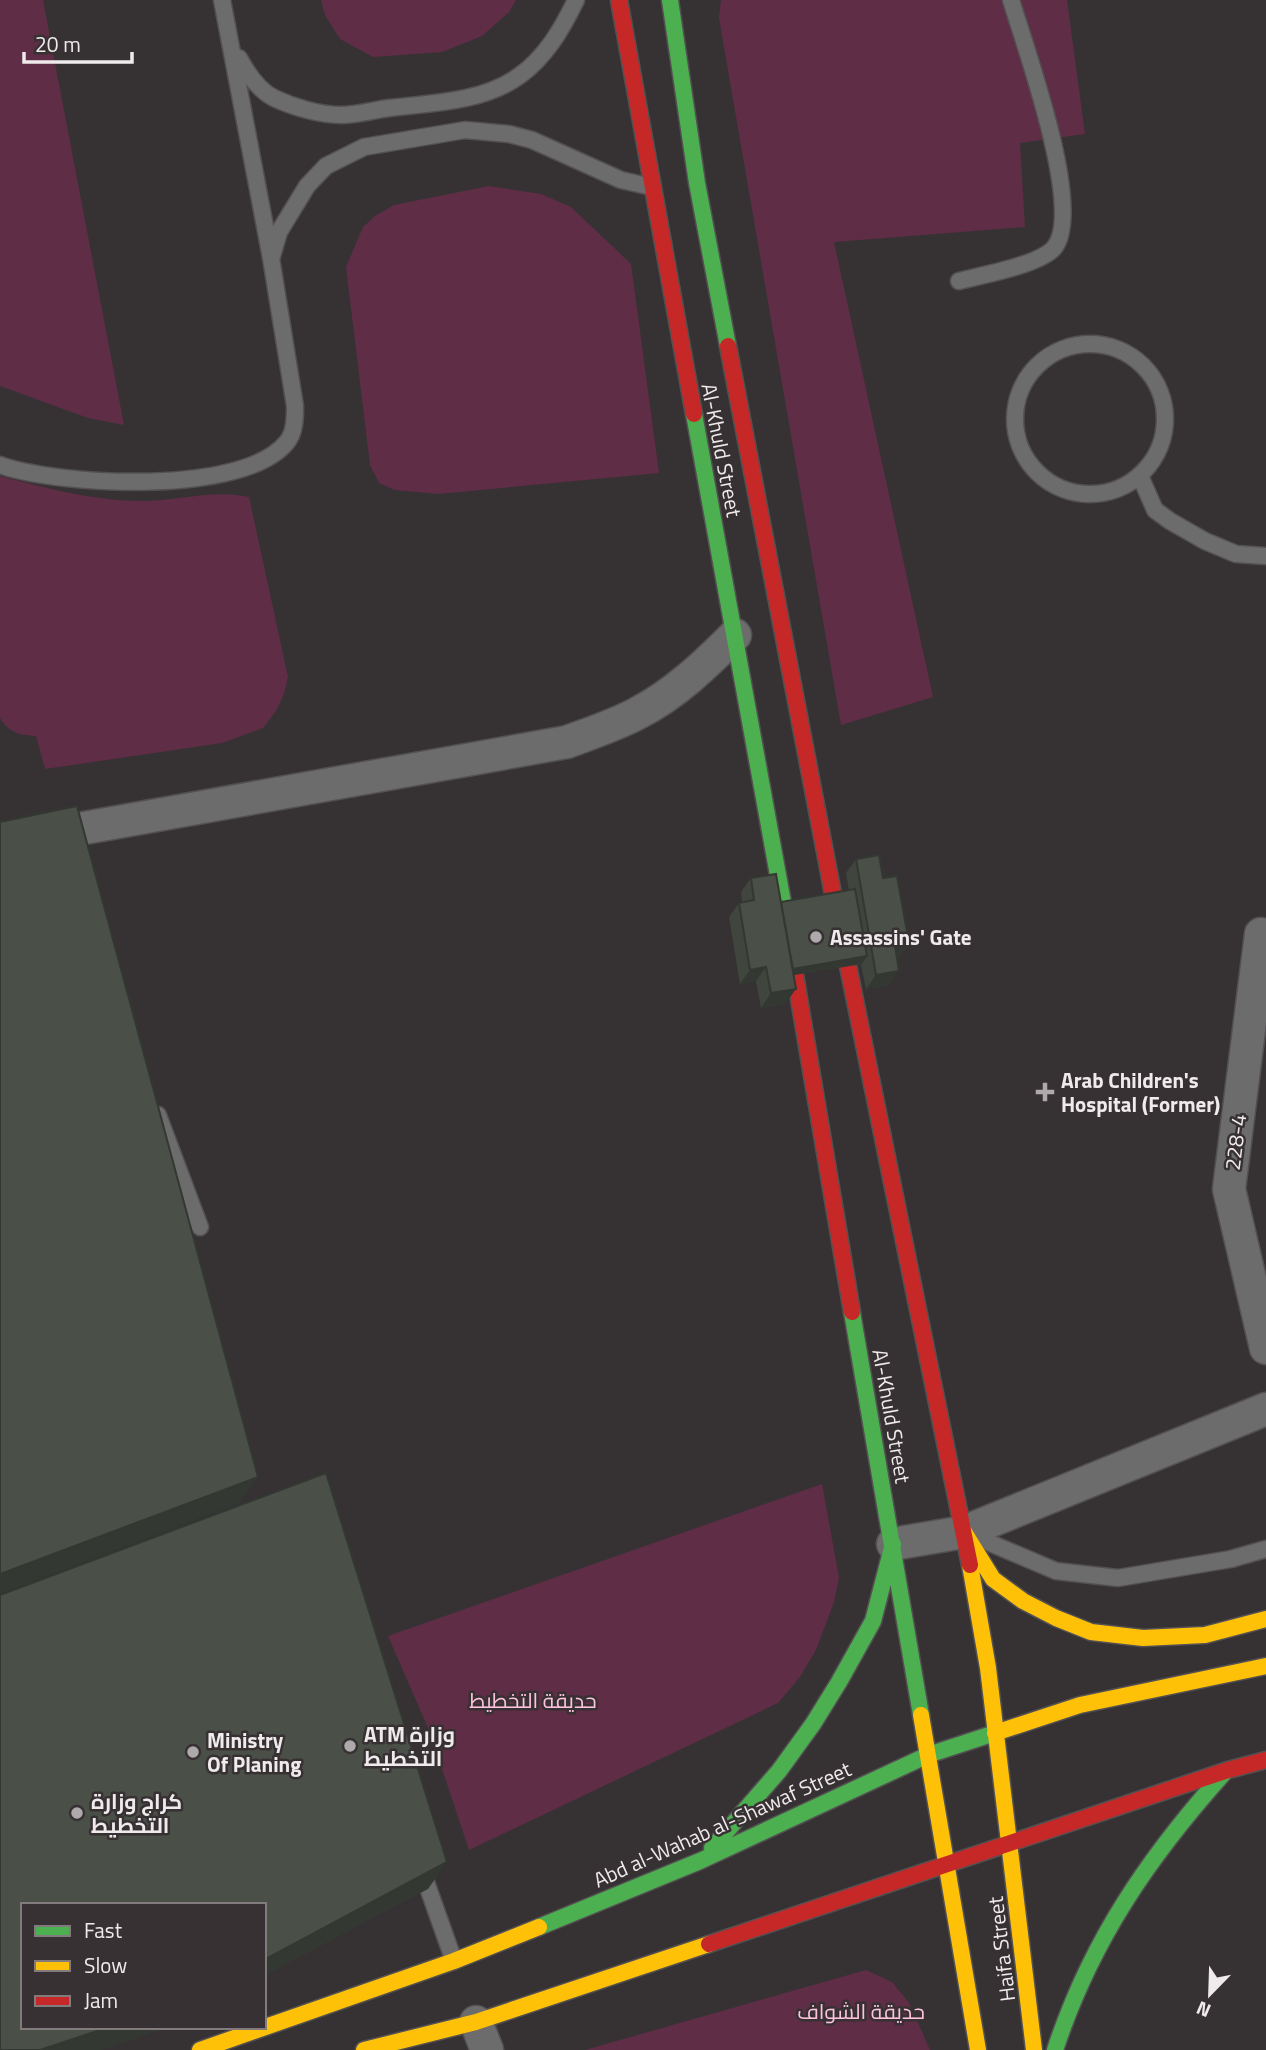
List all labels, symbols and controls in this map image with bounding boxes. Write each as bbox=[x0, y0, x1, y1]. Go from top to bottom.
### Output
scale bar bbox=[24, 21, 133, 65]
text: 20 m bbox=[35, 28, 81, 60]
street label: Al-Khuld Street bbox=[693, 380, 751, 520]
place label: Assassins' Gate bbox=[830, 921, 972, 953]
marker: Assassins' Gate bbox=[808, 929, 824, 945]
place label: Arab Children's Hospital (Former) bbox=[1061, 1064, 1220, 1120]
marker: Arab Children's Hospital (Former) bbox=[1035, 1082, 1055, 1102]
street label: 228-4 bbox=[1216, 1112, 1254, 1172]
street label: Al-Khuld Street bbox=[864, 1346, 920, 1486]
park label: حديقة التخطيط bbox=[469, 1684, 597, 1716]
place label: ATM وزارة التخطيط bbox=[364, 1718, 455, 1774]
place label: Ministry Of Planing bbox=[207, 1724, 301, 1780]
marker: ATM وزارة التخطيط bbox=[342, 1738, 358, 1754]
marker: Ministry Of Planing bbox=[185, 1744, 201, 1760]
street label: Abd al-Wahab al-Shawaf Street bbox=[588, 1752, 857, 1895]
place label: كراج وزارة التخطيط bbox=[91, 1785, 182, 1841]
marker: كراج وزارة التخطيط bbox=[69, 1805, 85, 1821]
street label: Haifa Street bbox=[979, 1894, 1023, 2003]
legend bbox=[21, 1903, 266, 2029]
text: Fast bbox=[84, 1914, 123, 1946]
text: Slow bbox=[84, 1949, 127, 1981]
north arrow bbox=[1175, 1959, 1245, 2029]
text: Jam bbox=[84, 1984, 118, 2016]
text: N bbox=[1191, 1994, 1215, 2026]
park label: حديقة الشواف bbox=[797, 1995, 925, 2027]

